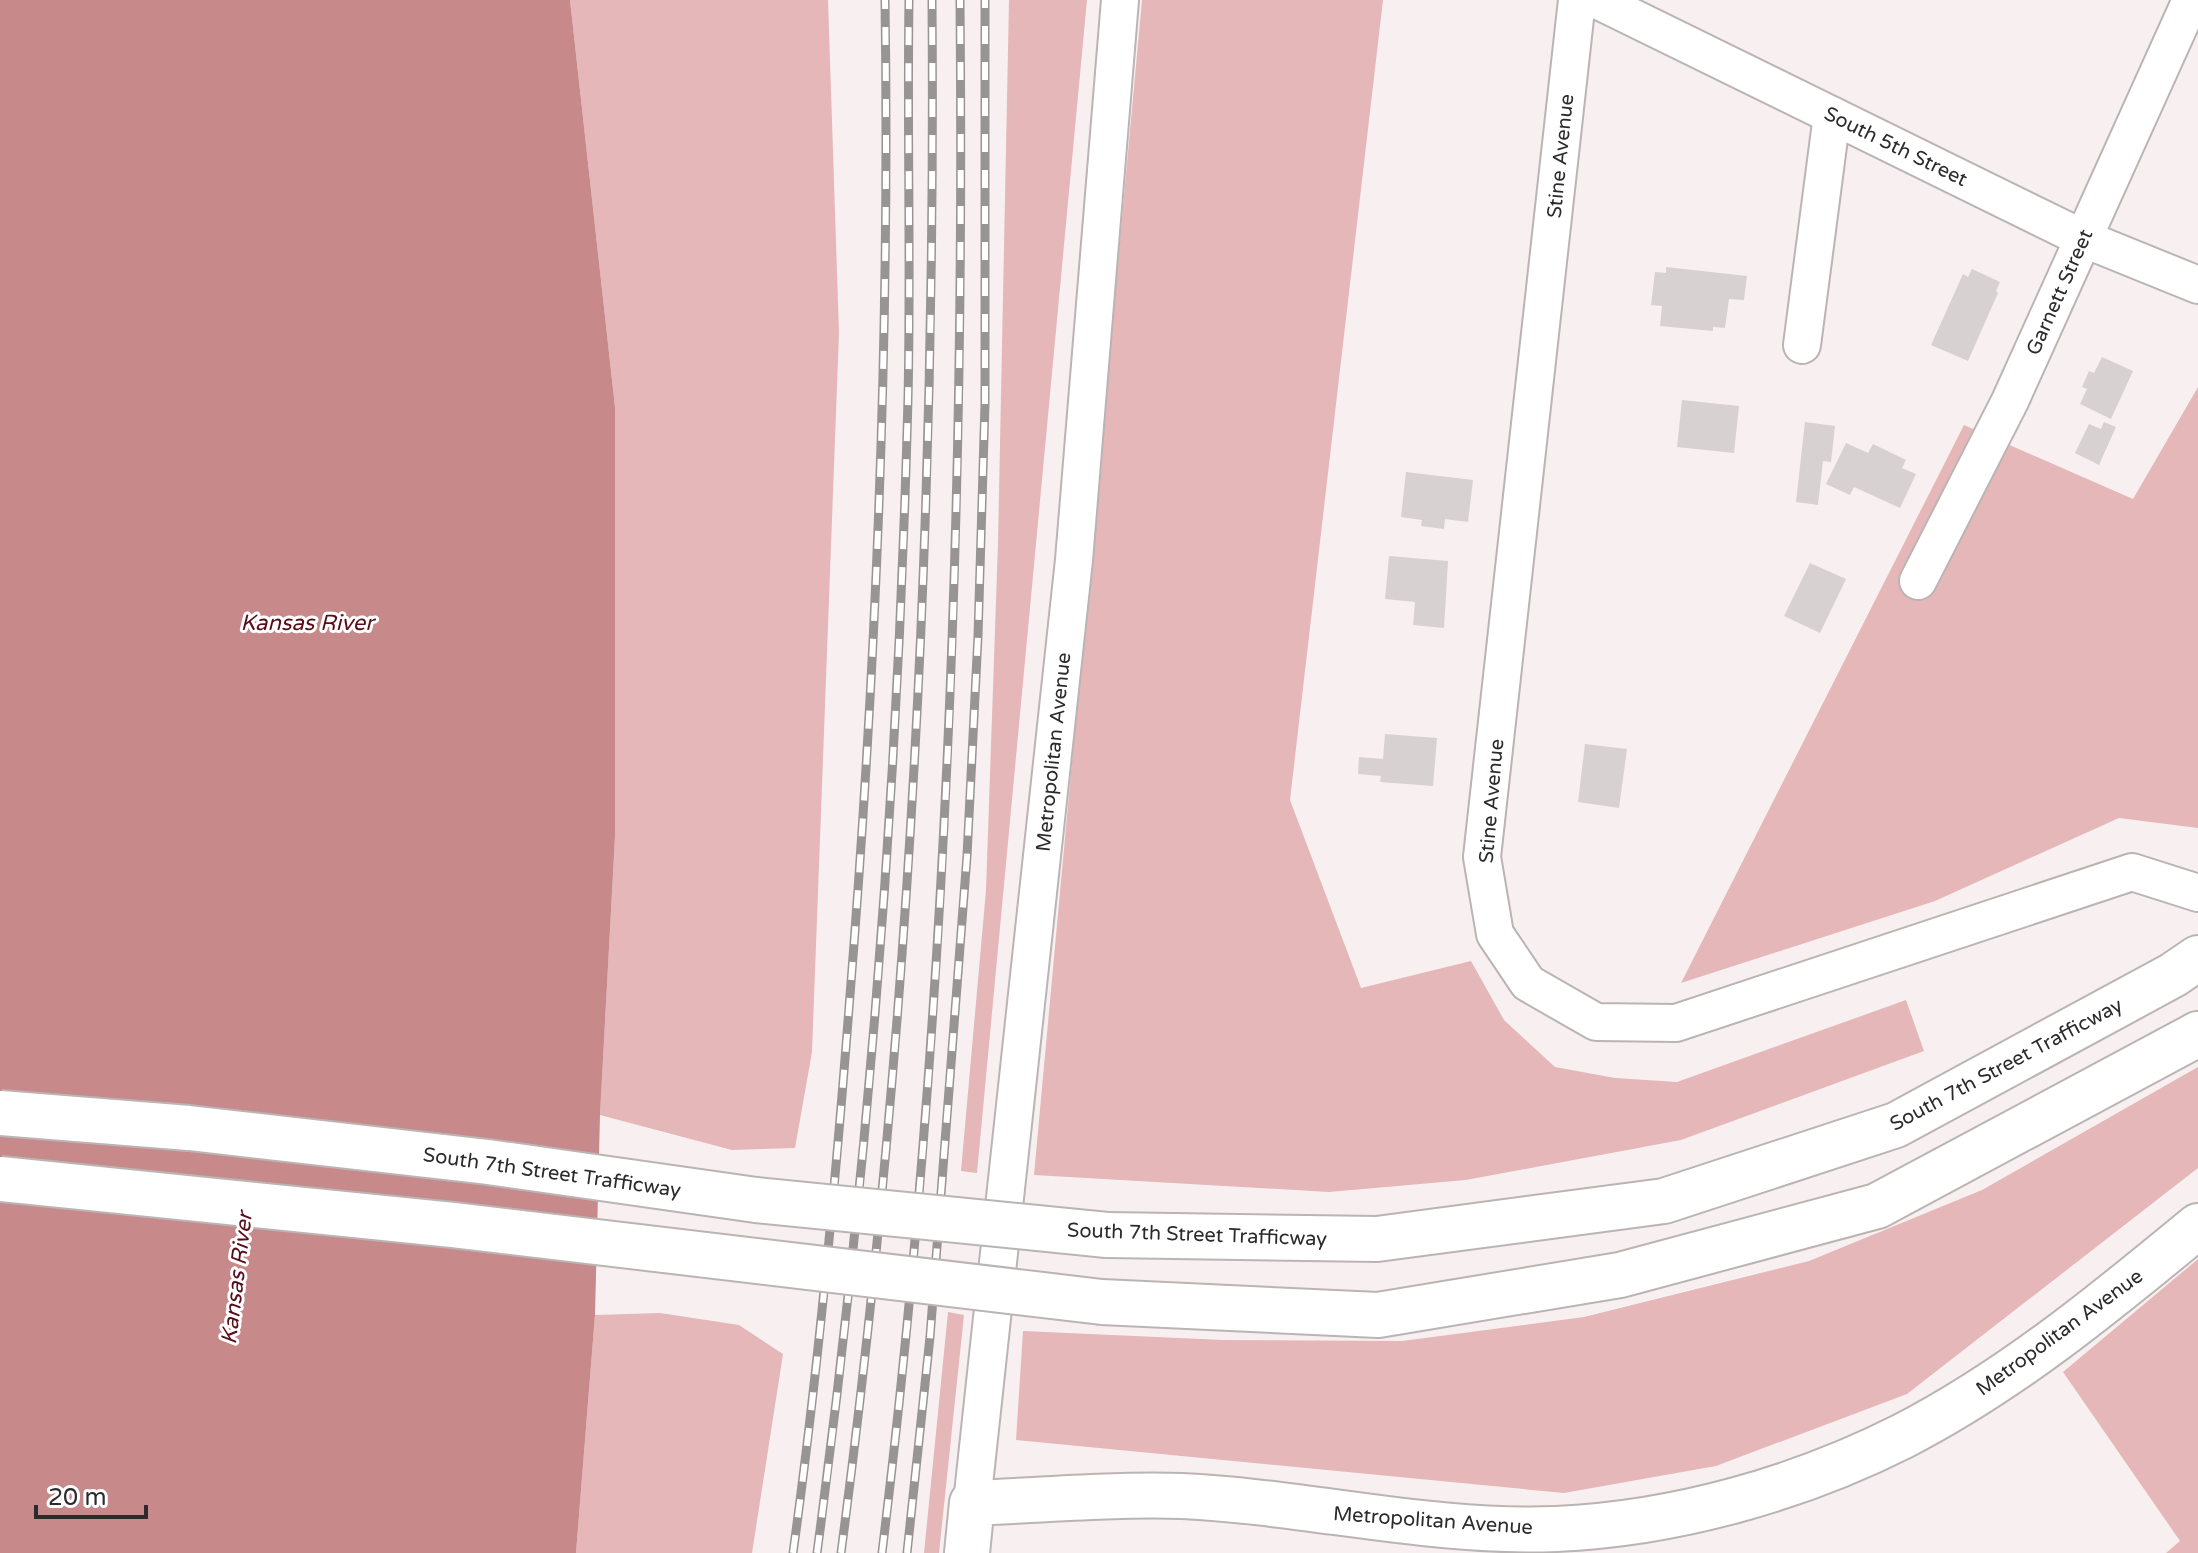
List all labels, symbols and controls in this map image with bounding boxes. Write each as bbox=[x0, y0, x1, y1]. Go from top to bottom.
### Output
street label: Stine Avenue bbox=[1543, 93, 1579, 219]
street label: South 5th Street bbox=[1820, 102, 1971, 192]
street label: Garnett Street bbox=[2021, 225, 2099, 359]
water label: Kansas River bbox=[240, 610, 376, 636]
street label: Metropolitan Avenue bbox=[1032, 651, 1076, 853]
street label: Stine Avenue bbox=[1475, 738, 1509, 864]
street label: South 7th Street Trafficway bbox=[1886, 993, 2127, 1137]
street label: South 7th Street Trafficway bbox=[421, 1143, 683, 1203]
water label: Kansas River bbox=[216, 1208, 258, 1346]
street label: South 7th Street Trafficway bbox=[1067, 1218, 1328, 1252]
street label: Metropolitan Avenue bbox=[1972, 1264, 2148, 1401]
scale bar bbox=[36, 1469, 146, 1519]
text: 20 m bbox=[48, 1483, 106, 1512]
street label: Metropolitan Avenue bbox=[1332, 1502, 1534, 1540]

